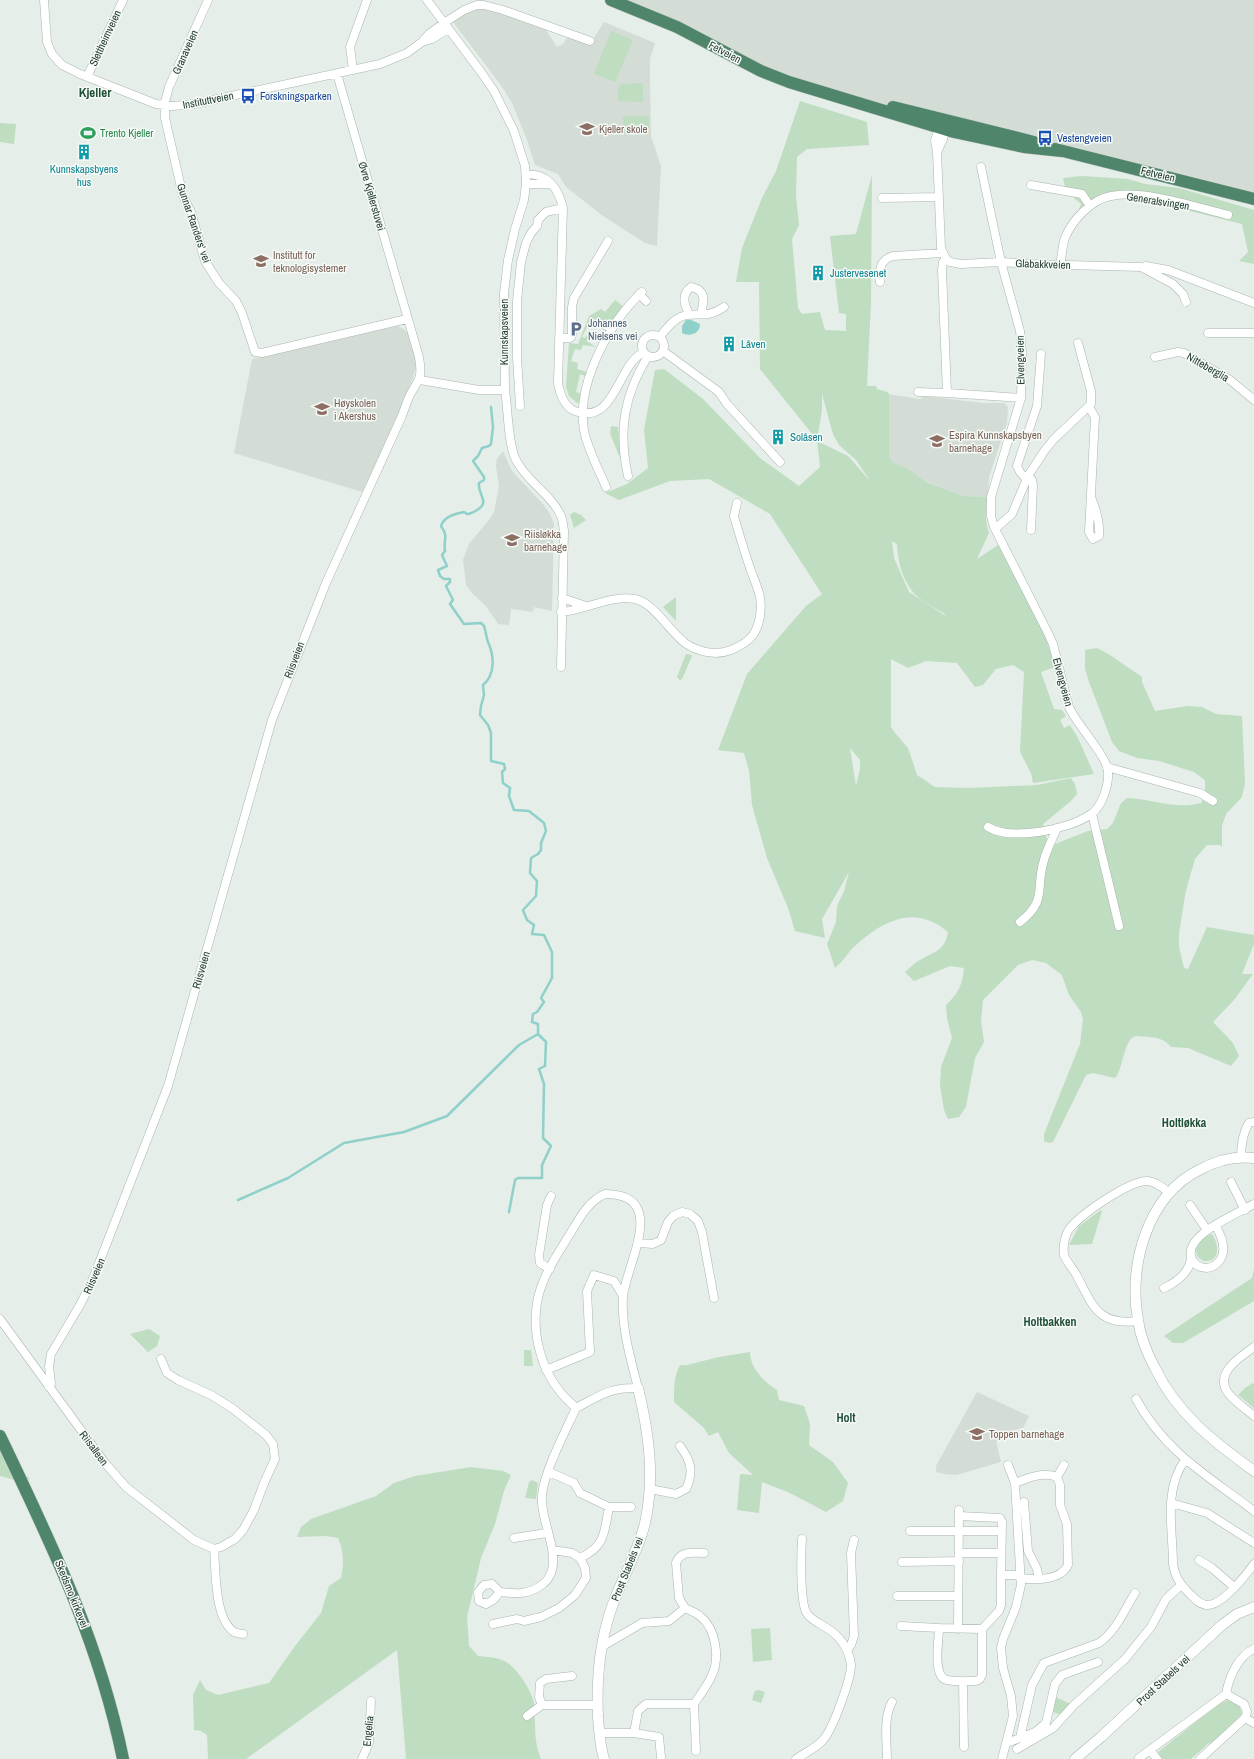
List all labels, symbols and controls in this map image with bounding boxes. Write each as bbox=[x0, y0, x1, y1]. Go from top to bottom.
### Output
street label: Slettheimveien bbox=[86, 8, 124, 68]
street label: Granaveien bbox=[169, 28, 201, 76]
street label: Fetveien bbox=[706, 38, 744, 66]
district label: Kjeller bbox=[79, 84, 112, 101]
bus stop icon: Forskningsparken bbox=[239, 87, 257, 105]
street label: Instituttveien bbox=[181, 88, 235, 112]
place label: Forskningsparken bbox=[260, 89, 332, 103]
school or university icon: Kjeller skole bbox=[578, 120, 596, 138]
place label: Kjeller skole bbox=[599, 122, 648, 136]
sports icon: Trento Kjeller bbox=[79, 124, 97, 142]
place label: Trento Kjeller bbox=[100, 126, 153, 140]
bus stop icon: Vestengveien bbox=[1036, 129, 1054, 147]
place label: Vestengveien bbox=[1057, 131, 1112, 145]
building icon: Kunnskapsbyens hus bbox=[75, 143, 93, 161]
street label: Øvre Kjellerstuvei bbox=[355, 160, 389, 232]
place label: Kunnskapsbyens hus bbox=[50, 162, 119, 189]
street label: Fetveien bbox=[1139, 163, 1177, 185]
street label: Gunnar Randers' vei bbox=[174, 182, 214, 264]
street label: Generalsvingen bbox=[1125, 189, 1191, 213]
place label: Institutt for teknologisystemer bbox=[273, 248, 346, 275]
school or university icon: Institutt for teknologisystemer bbox=[252, 252, 270, 270]
street label: Glabakkveien bbox=[1015, 256, 1071, 272]
building icon: Justervesenet bbox=[809, 264, 827, 282]
place label: Justervesenet bbox=[830, 266, 887, 280]
street label: Kunnskapsveien bbox=[497, 299, 511, 365]
place label: Johannes Nielsens vei bbox=[588, 316, 638, 343]
parking icon: Johannes Nielsens vei bbox=[567, 320, 585, 338]
building icon: Låven bbox=[720, 335, 738, 353]
street label: Elvengveien bbox=[1013, 335, 1027, 385]
place label: Låven bbox=[741, 337, 766, 351]
street label: Nitteberglia bbox=[1184, 349, 1232, 385]
place label: Høyskolen i Akershus bbox=[334, 396, 377, 423]
school or university icon: Høyskolen i Akershus bbox=[313, 400, 331, 418]
building icon: Solåsen bbox=[769, 428, 787, 446]
place label: Espira Kunnskapsbyen barnehage bbox=[949, 428, 1042, 455]
place label: Solåsen bbox=[790, 430, 823, 444]
school or university icon: Espira Kunnskapsbyen barnehage bbox=[928, 432, 946, 450]
place label: Riisløkka barnehage bbox=[524, 527, 567, 554]
school or university icon: Riisløkka barnehage bbox=[503, 531, 521, 549]
street label: Riisveien bbox=[281, 640, 307, 680]
street label: Elvengveien bbox=[1050, 656, 1076, 708]
street label: Riisveien bbox=[189, 950, 213, 990]
district label: Holtløkka bbox=[1162, 1115, 1207, 1131]
street label: Riisveien bbox=[80, 1256, 108, 1296]
district label: Holtbakken bbox=[1023, 1314, 1077, 1330]
district label: Holt bbox=[836, 1410, 856, 1426]
school or university icon: Toppen barnehage bbox=[968, 1425, 986, 1443]
place label: Toppen barnehage bbox=[989, 1427, 1064, 1441]
street label: Riisalleen bbox=[76, 1428, 112, 1468]
street label: Prost Stabels vei bbox=[608, 1535, 646, 1603]
street label: Skedsmo kirkevei bbox=[52, 1558, 92, 1630]
street label: Prost Stabels vei bbox=[1133, 1652, 1193, 1708]
street label: Engelia bbox=[359, 1715, 377, 1747]

